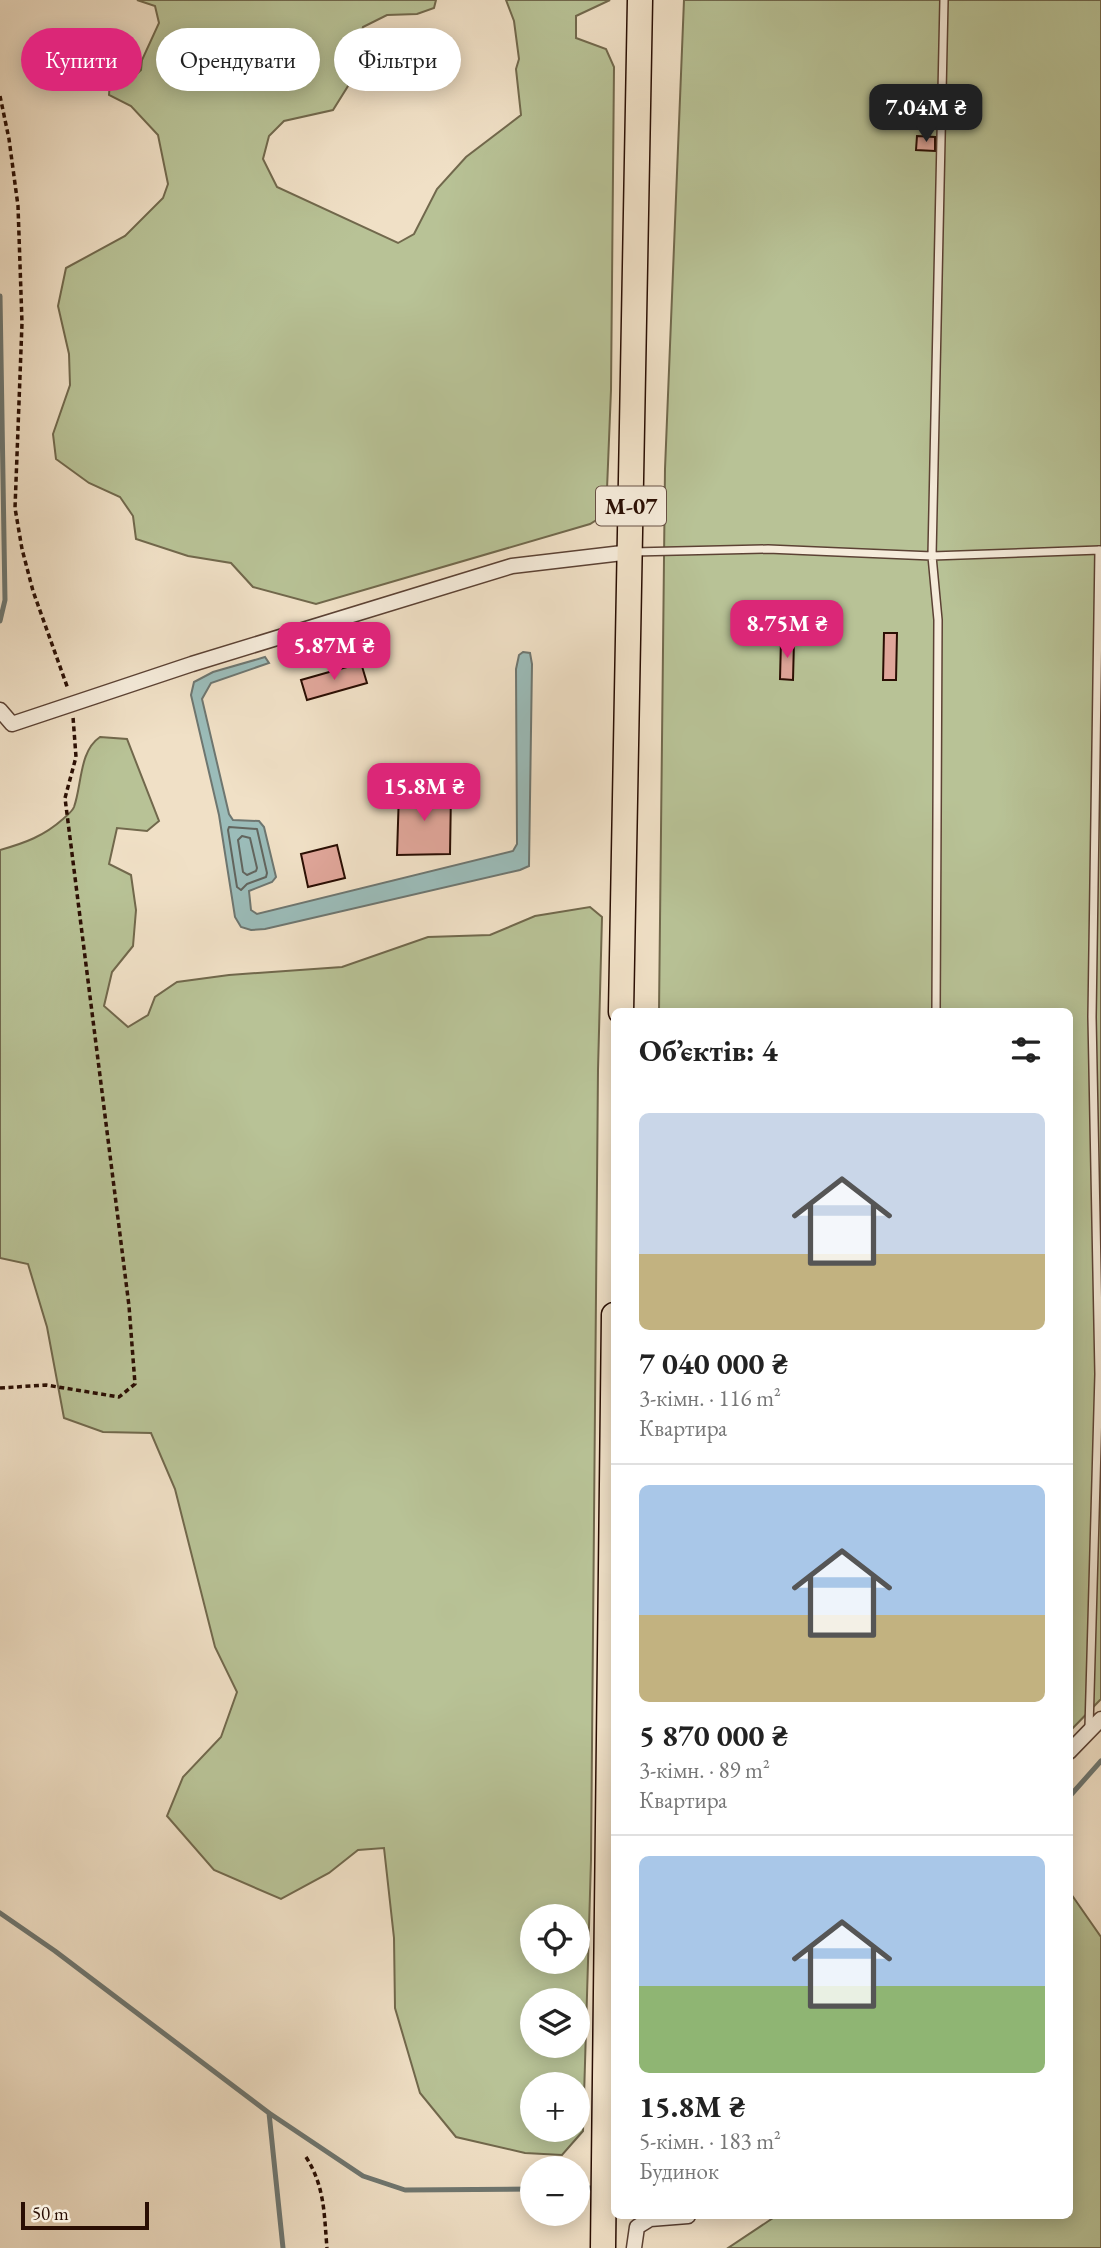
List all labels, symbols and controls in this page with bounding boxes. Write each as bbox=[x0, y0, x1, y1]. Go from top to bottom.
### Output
chip: Купити bbox=[21, 28, 142, 91]
chip: Орендувати bbox=[156, 28, 320, 91]
chip: Фільтри bbox=[334, 28, 461, 91]
pin: 7.04M ₴ bbox=[861, 85, 991, 144]
text: 7.04M ₴ bbox=[885, 92, 967, 122]
road number: М-07 bbox=[596, 486, 666, 526]
pin: 8.75M ₴ bbox=[722, 600, 852, 660]
text: 8.75M ₴ bbox=[746, 608, 828, 638]
pin: 5.87M ₴ bbox=[269, 622, 399, 682]
text: 5.87M ₴ bbox=[293, 630, 375, 660]
pin: 15.8M ₴ bbox=[359, 764, 489, 823]
text: 15.8M ₴ bbox=[383, 771, 465, 801]
text: Об’єктів: 4 bbox=[639, 1031, 778, 1070]
icon: filters bbox=[1007, 1031, 1045, 1069]
icon: home bbox=[779, 1158, 905, 1284]
text: 7 040 000 ₴ bbox=[639, 1344, 788, 1383]
text: 3-кімн. · 116 m² bbox=[639, 1383, 781, 1413]
text: Квартира bbox=[639, 1413, 727, 1443]
icon: home bbox=[779, 1530, 905, 1656]
text: 5 870 000 ₴ bbox=[639, 1716, 788, 1755]
text: 3-кімн. · 89 m² bbox=[639, 1755, 770, 1785]
text: Квартира bbox=[639, 1785, 727, 1815]
icon: home bbox=[779, 1901, 905, 2027]
map controls bbox=[520, 1904, 590, 2226]
button: locate bbox=[520, 1904, 590, 1974]
button: layers bbox=[520, 1988, 590, 2058]
button: + bbox=[520, 2072, 590, 2142]
text: 15.8M ₴ bbox=[639, 2087, 745, 2126]
text: 5-кімн. · 183 m² bbox=[639, 2126, 781, 2156]
button: − bbox=[520, 2156, 590, 2226]
text: Будинок bbox=[639, 2156, 719, 2186]
scale bar bbox=[21, 2199, 149, 2231]
text: 50 m bbox=[32, 2201, 69, 2226]

